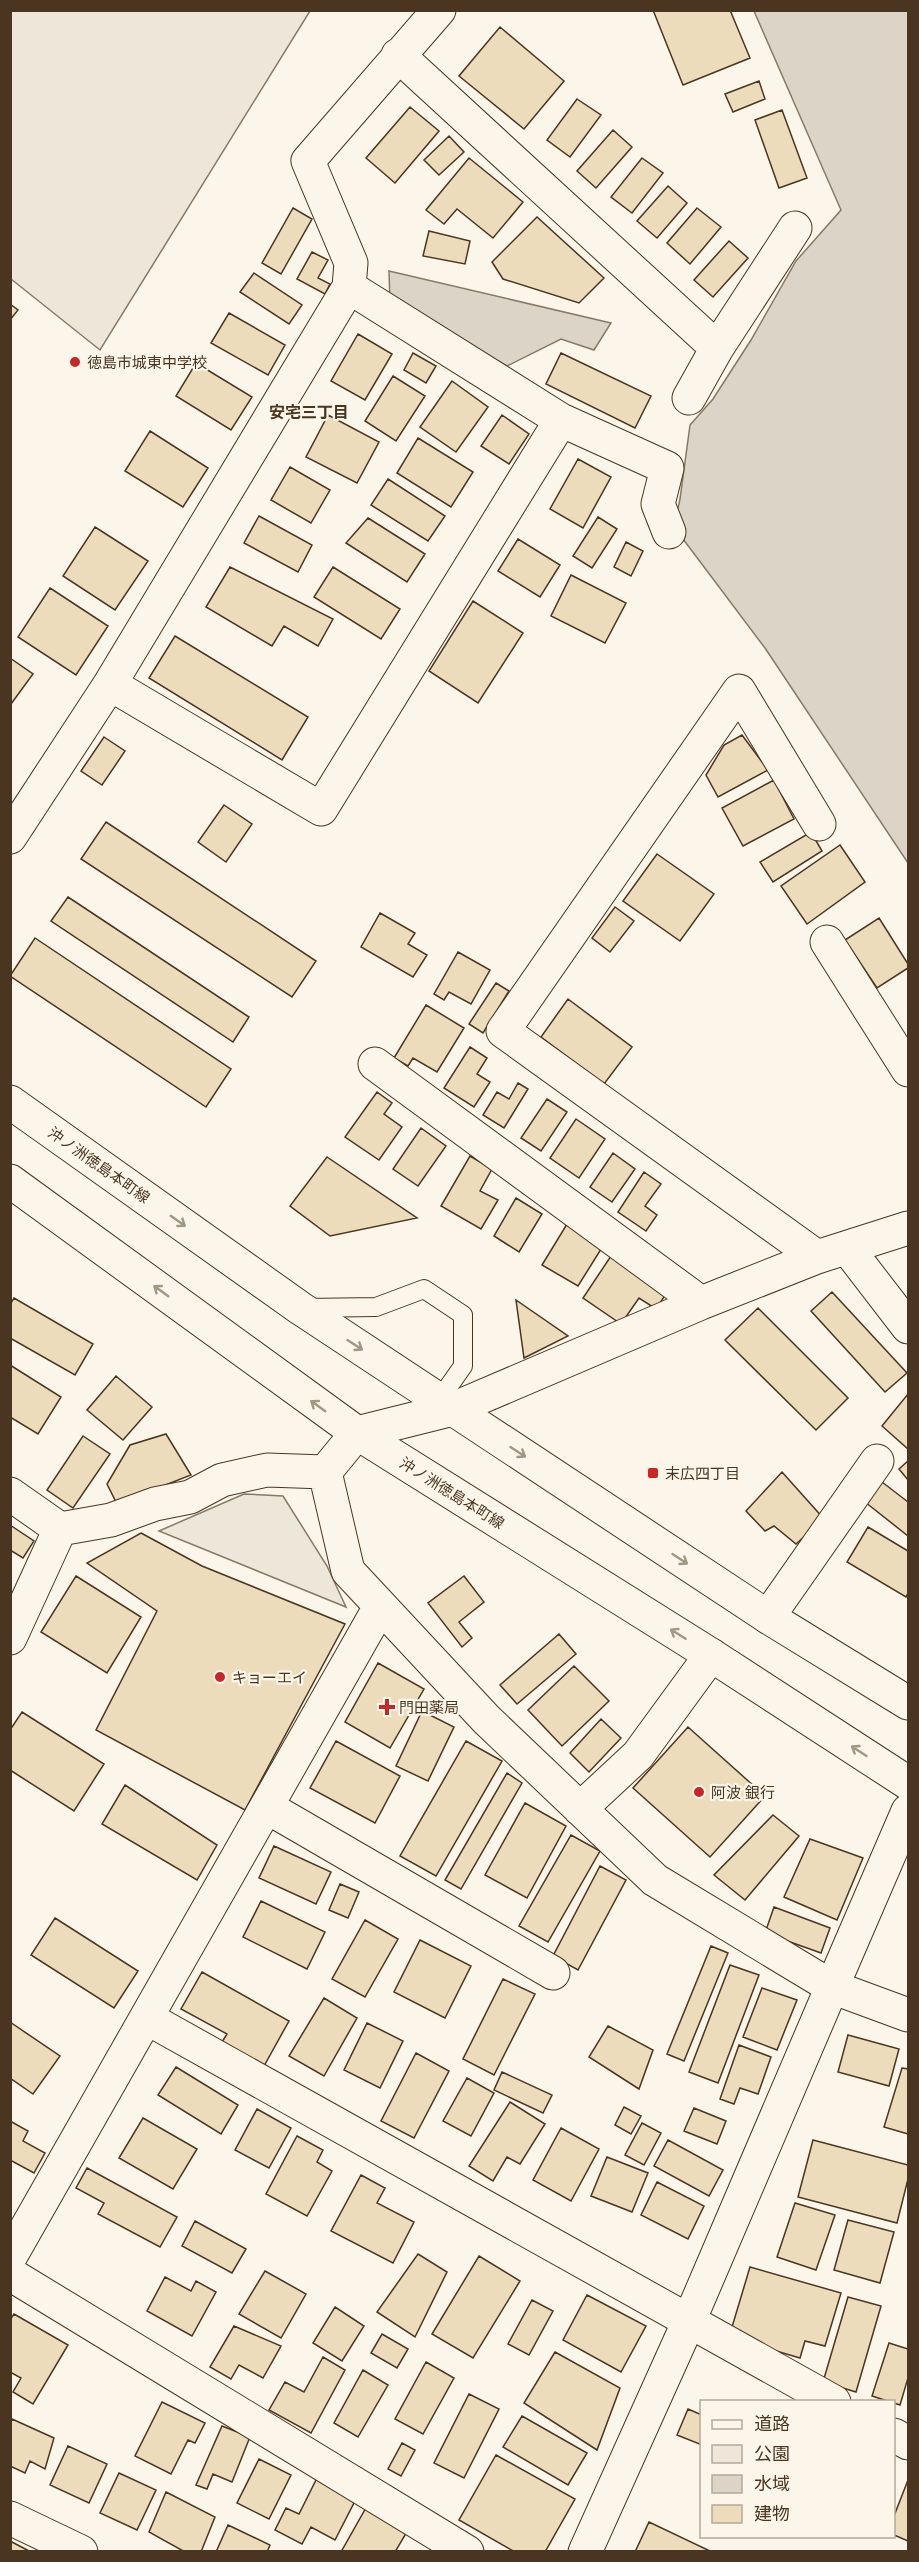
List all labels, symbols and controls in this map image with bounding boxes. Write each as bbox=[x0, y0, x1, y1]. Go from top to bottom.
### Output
place label: 徳島市城東中学校 bbox=[87, 353, 207, 372]
marker: 徳島市城東中学校 bbox=[68, 355, 82, 369]
district label: 安宅三丁目 bbox=[269, 402, 349, 422]
street label: 沖ノ洲徳島本町線 bbox=[44, 1123, 154, 1207]
one-way arrow bbox=[169, 1215, 185, 1227]
one-way arrow bbox=[153, 1285, 169, 1297]
one-way arrow bbox=[346, 1339, 363, 1351]
one-way arrow bbox=[311, 1399, 327, 1412]
one-way arrow bbox=[509, 1446, 526, 1458]
street label: 沖ノ洲徳島本町線 bbox=[396, 1453, 508, 1533]
place label: 末広四丁目 bbox=[665, 1464, 740, 1483]
marker: 末広四丁目 bbox=[646, 1466, 660, 1480]
one-way arrow bbox=[672, 1553, 689, 1566]
one-way arrow bbox=[670, 1628, 687, 1640]
place label: キョーエイ bbox=[232, 1668, 307, 1687]
marker: キョーエイ bbox=[213, 1670, 227, 1684]
place label: 門田薬局 bbox=[399, 1698, 459, 1717]
marker: 門田薬局 bbox=[380, 1700, 394, 1714]
one-way arrow bbox=[852, 1745, 868, 1757]
place label: 阿波 銀行 bbox=[711, 1783, 775, 1802]
marker: 阿波 銀行 bbox=[692, 1785, 706, 1799]
legend bbox=[700, 2400, 895, 2538]
text: 道路 bbox=[754, 2412, 790, 2435]
text: 公園 bbox=[754, 2442, 790, 2465]
text: 水域 bbox=[754, 2472, 790, 2495]
text: 建物 bbox=[754, 2502, 790, 2525]

